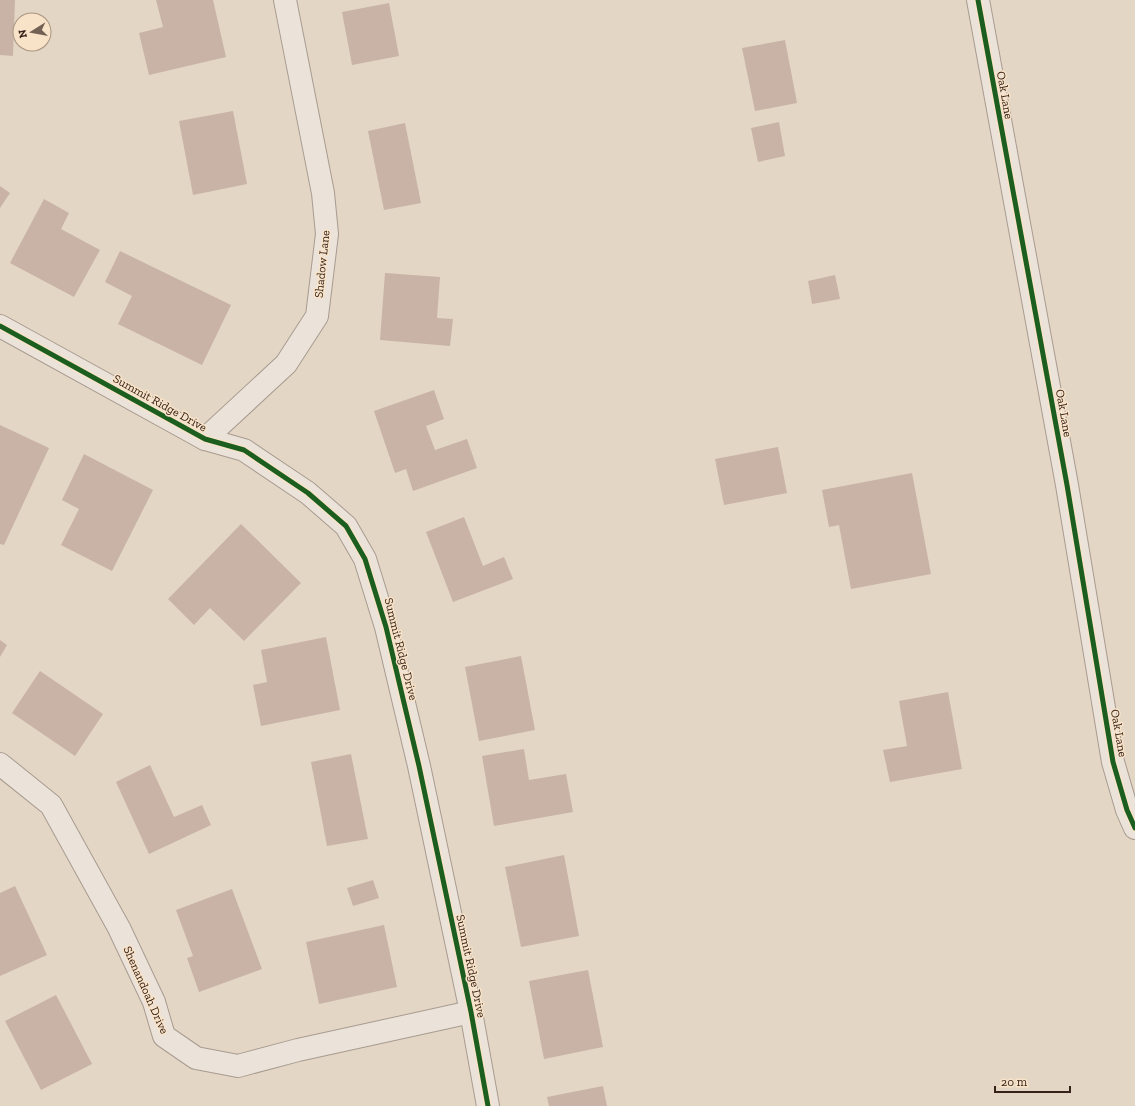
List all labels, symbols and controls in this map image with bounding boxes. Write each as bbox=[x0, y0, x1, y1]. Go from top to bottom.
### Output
north arrow bbox=[12, 12, 52, 52]
text: N bbox=[15, 28, 30, 39]
street label: Oak Lane bbox=[994, 70, 1016, 120]
street label: Shadow Lane bbox=[311, 229, 333, 299]
street label: Summit Ridge Drive bbox=[111, 371, 210, 435]
street label: Oak Lane bbox=[1053, 388, 1075, 438]
street label: Summit Ridge Drive bbox=[382, 596, 421, 702]
street label: Oak Lane bbox=[1108, 708, 1130, 758]
street label: Summit Ridge Drive bbox=[453, 913, 489, 1019]
street label: Shenandoah Drive bbox=[120, 944, 172, 1036]
scale bar bbox=[995, 1068, 1070, 1094]
text: 20 m bbox=[1001, 1075, 1028, 1089]

